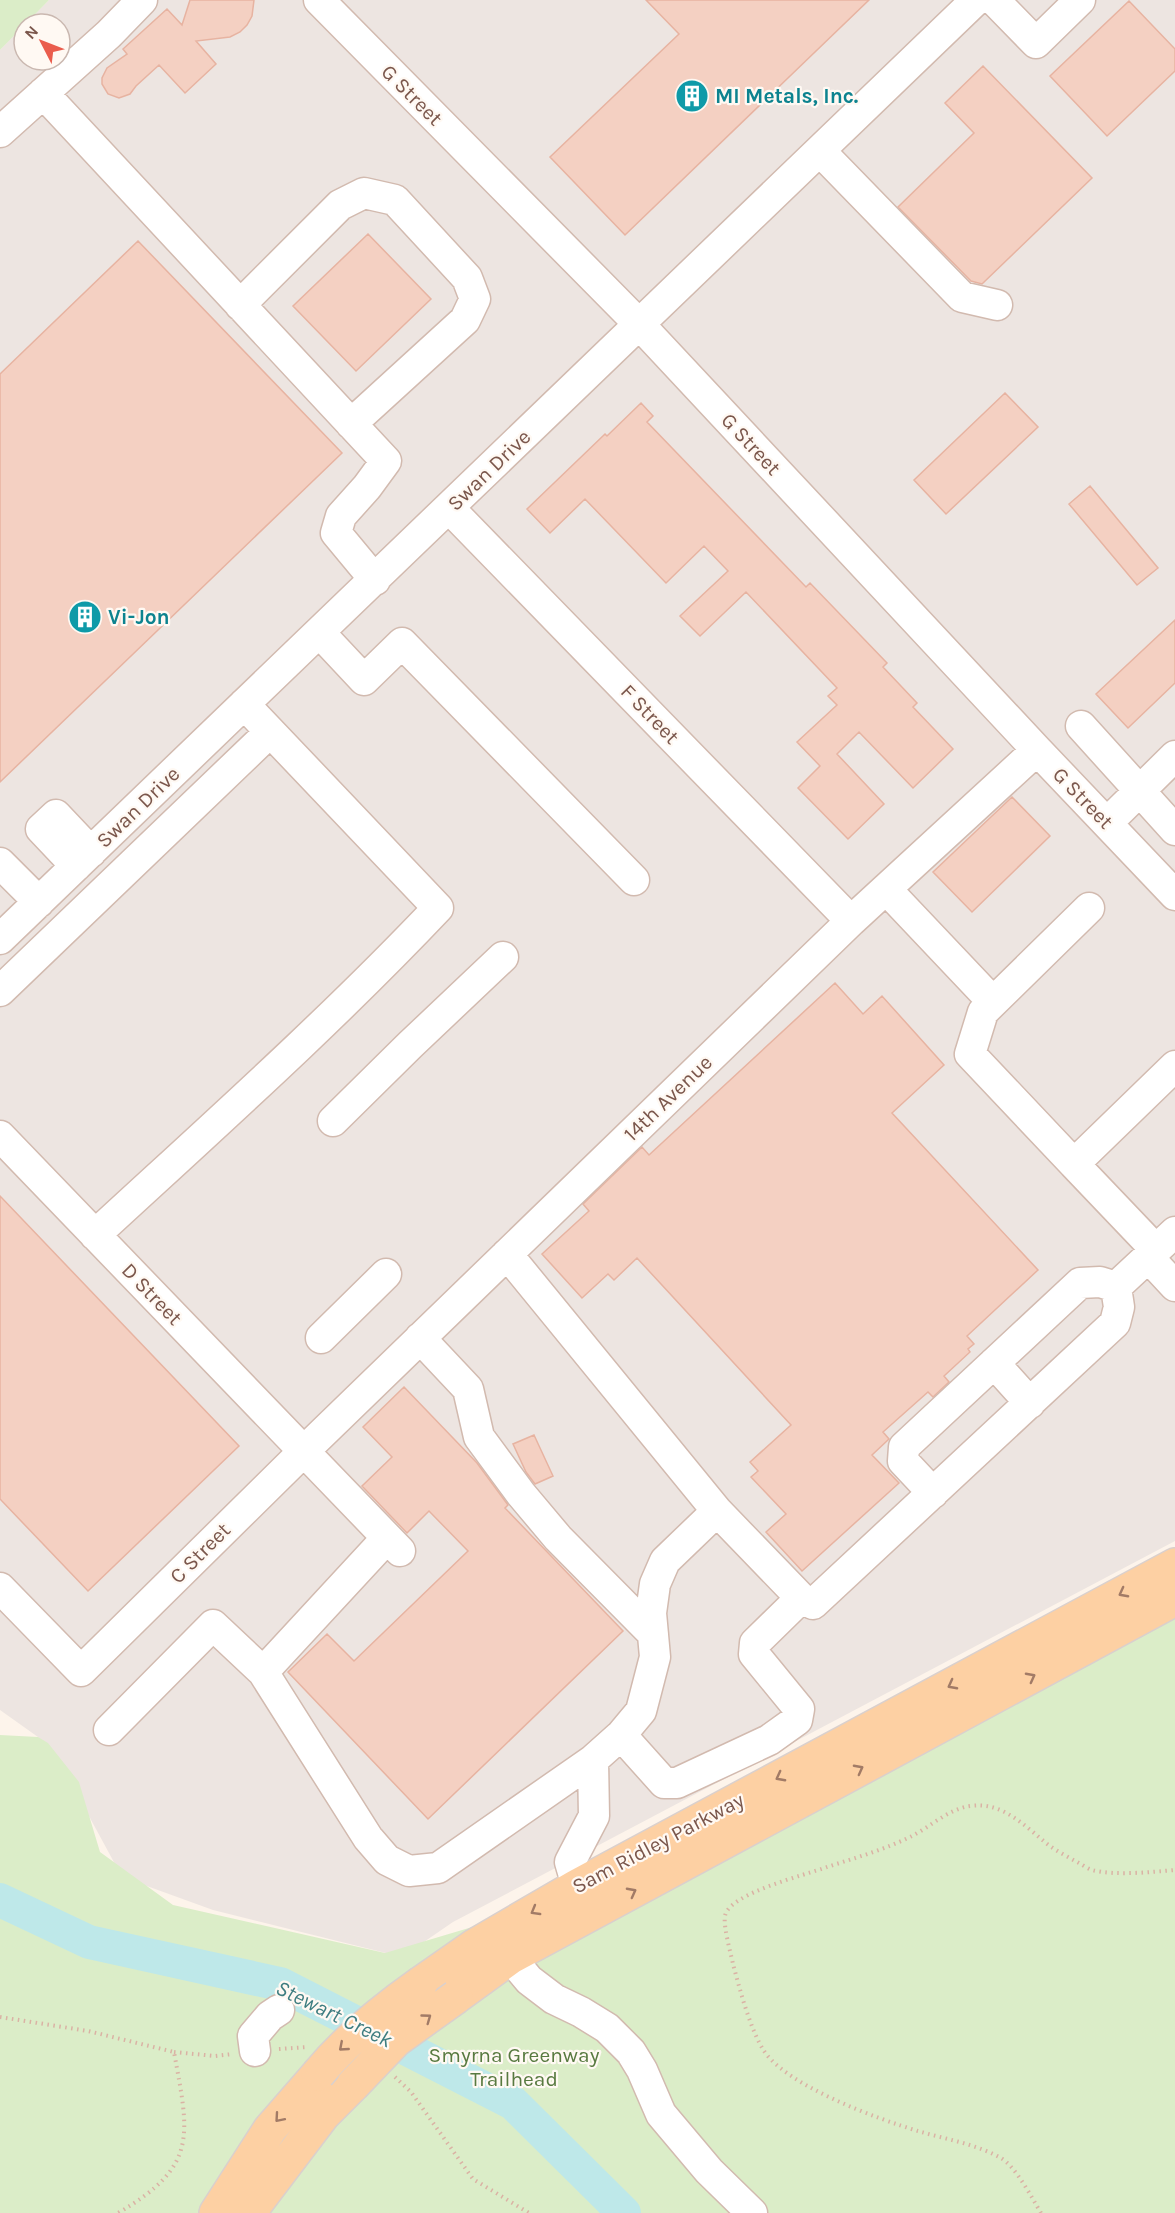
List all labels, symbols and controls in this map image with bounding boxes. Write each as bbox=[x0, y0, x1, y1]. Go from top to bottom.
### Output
north arrow bbox=[12, 12, 72, 72]
text: N bbox=[20, 22, 42, 43]
street label: G Street bbox=[377, 60, 447, 130]
building icon: MI Metals, Inc. bbox=[674, 78, 710, 114]
place label: MI Metals, Inc. bbox=[715, 84, 858, 108]
street label: G Street bbox=[716, 408, 786, 480]
street label: Swan Drive bbox=[442, 424, 536, 516]
building icon: Vi-Jon bbox=[67, 599, 103, 635]
place label: Vi-Jon bbox=[108, 605, 170, 629]
street label: F Street bbox=[616, 679, 684, 749]
street label: Swan Drive bbox=[91, 761, 185, 853]
street label: G Street bbox=[1048, 762, 1118, 834]
street label: 14th Avenue bbox=[619, 1050, 717, 1146]
street label: D Street bbox=[117, 1258, 187, 1330]
street label: C Street bbox=[165, 1518, 235, 1588]
one-way arrow bbox=[1119, 1586, 1130, 1597]
one-way arrow bbox=[1024, 1673, 1035, 1684]
one-way arrow bbox=[947, 1678, 958, 1689]
one-way arrow bbox=[853, 1765, 863, 1776]
one-way arrow bbox=[776, 1770, 786, 1781]
street label: Sam Ridley Parkway bbox=[568, 1787, 748, 1898]
one-way arrow bbox=[625, 1888, 636, 1899]
one-way arrow bbox=[531, 1903, 541, 1915]
water label: Stewart Creek bbox=[272, 1975, 397, 2054]
one-way arrow bbox=[421, 2014, 432, 2025]
one-way arrow bbox=[339, 2040, 350, 2051]
park label: Smyrna Greenway Trailhead bbox=[429, 2043, 600, 2091]
one-way arrow bbox=[275, 2111, 286, 2122]

